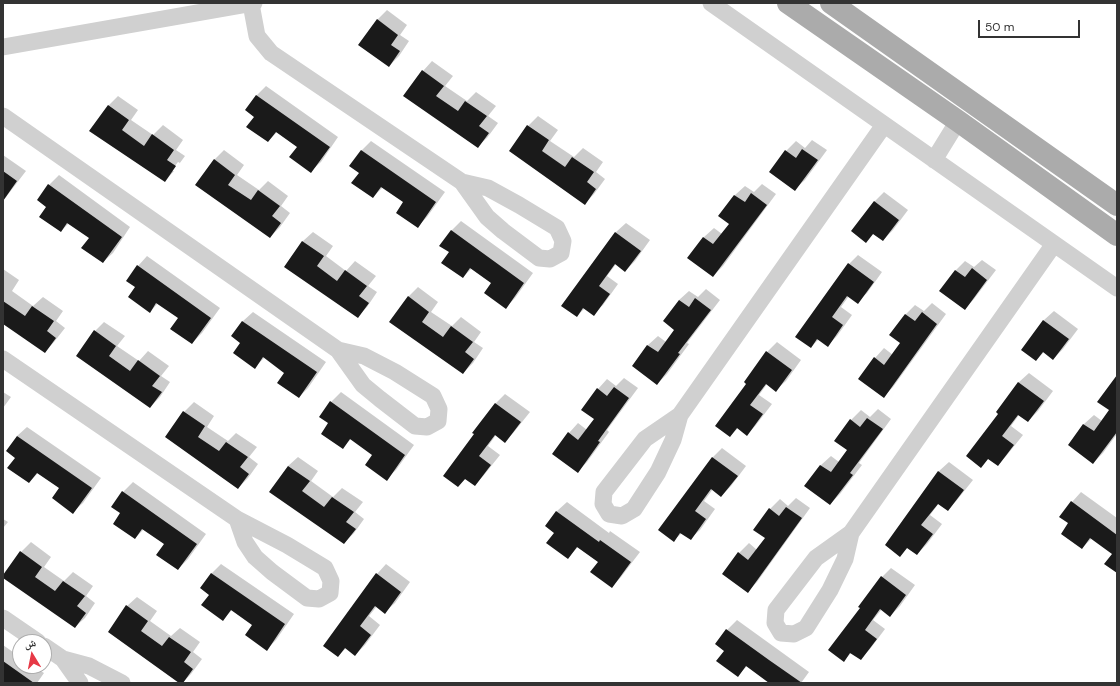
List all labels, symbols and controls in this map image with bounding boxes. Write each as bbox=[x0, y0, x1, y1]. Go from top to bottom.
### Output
scale bar bbox=[980, 12, 1082, 38]
text: 50 m bbox=[985, 19, 1014, 35]
north arrow bbox=[12, 634, 52, 674]
text: ش bbox=[23, 635, 37, 651]

